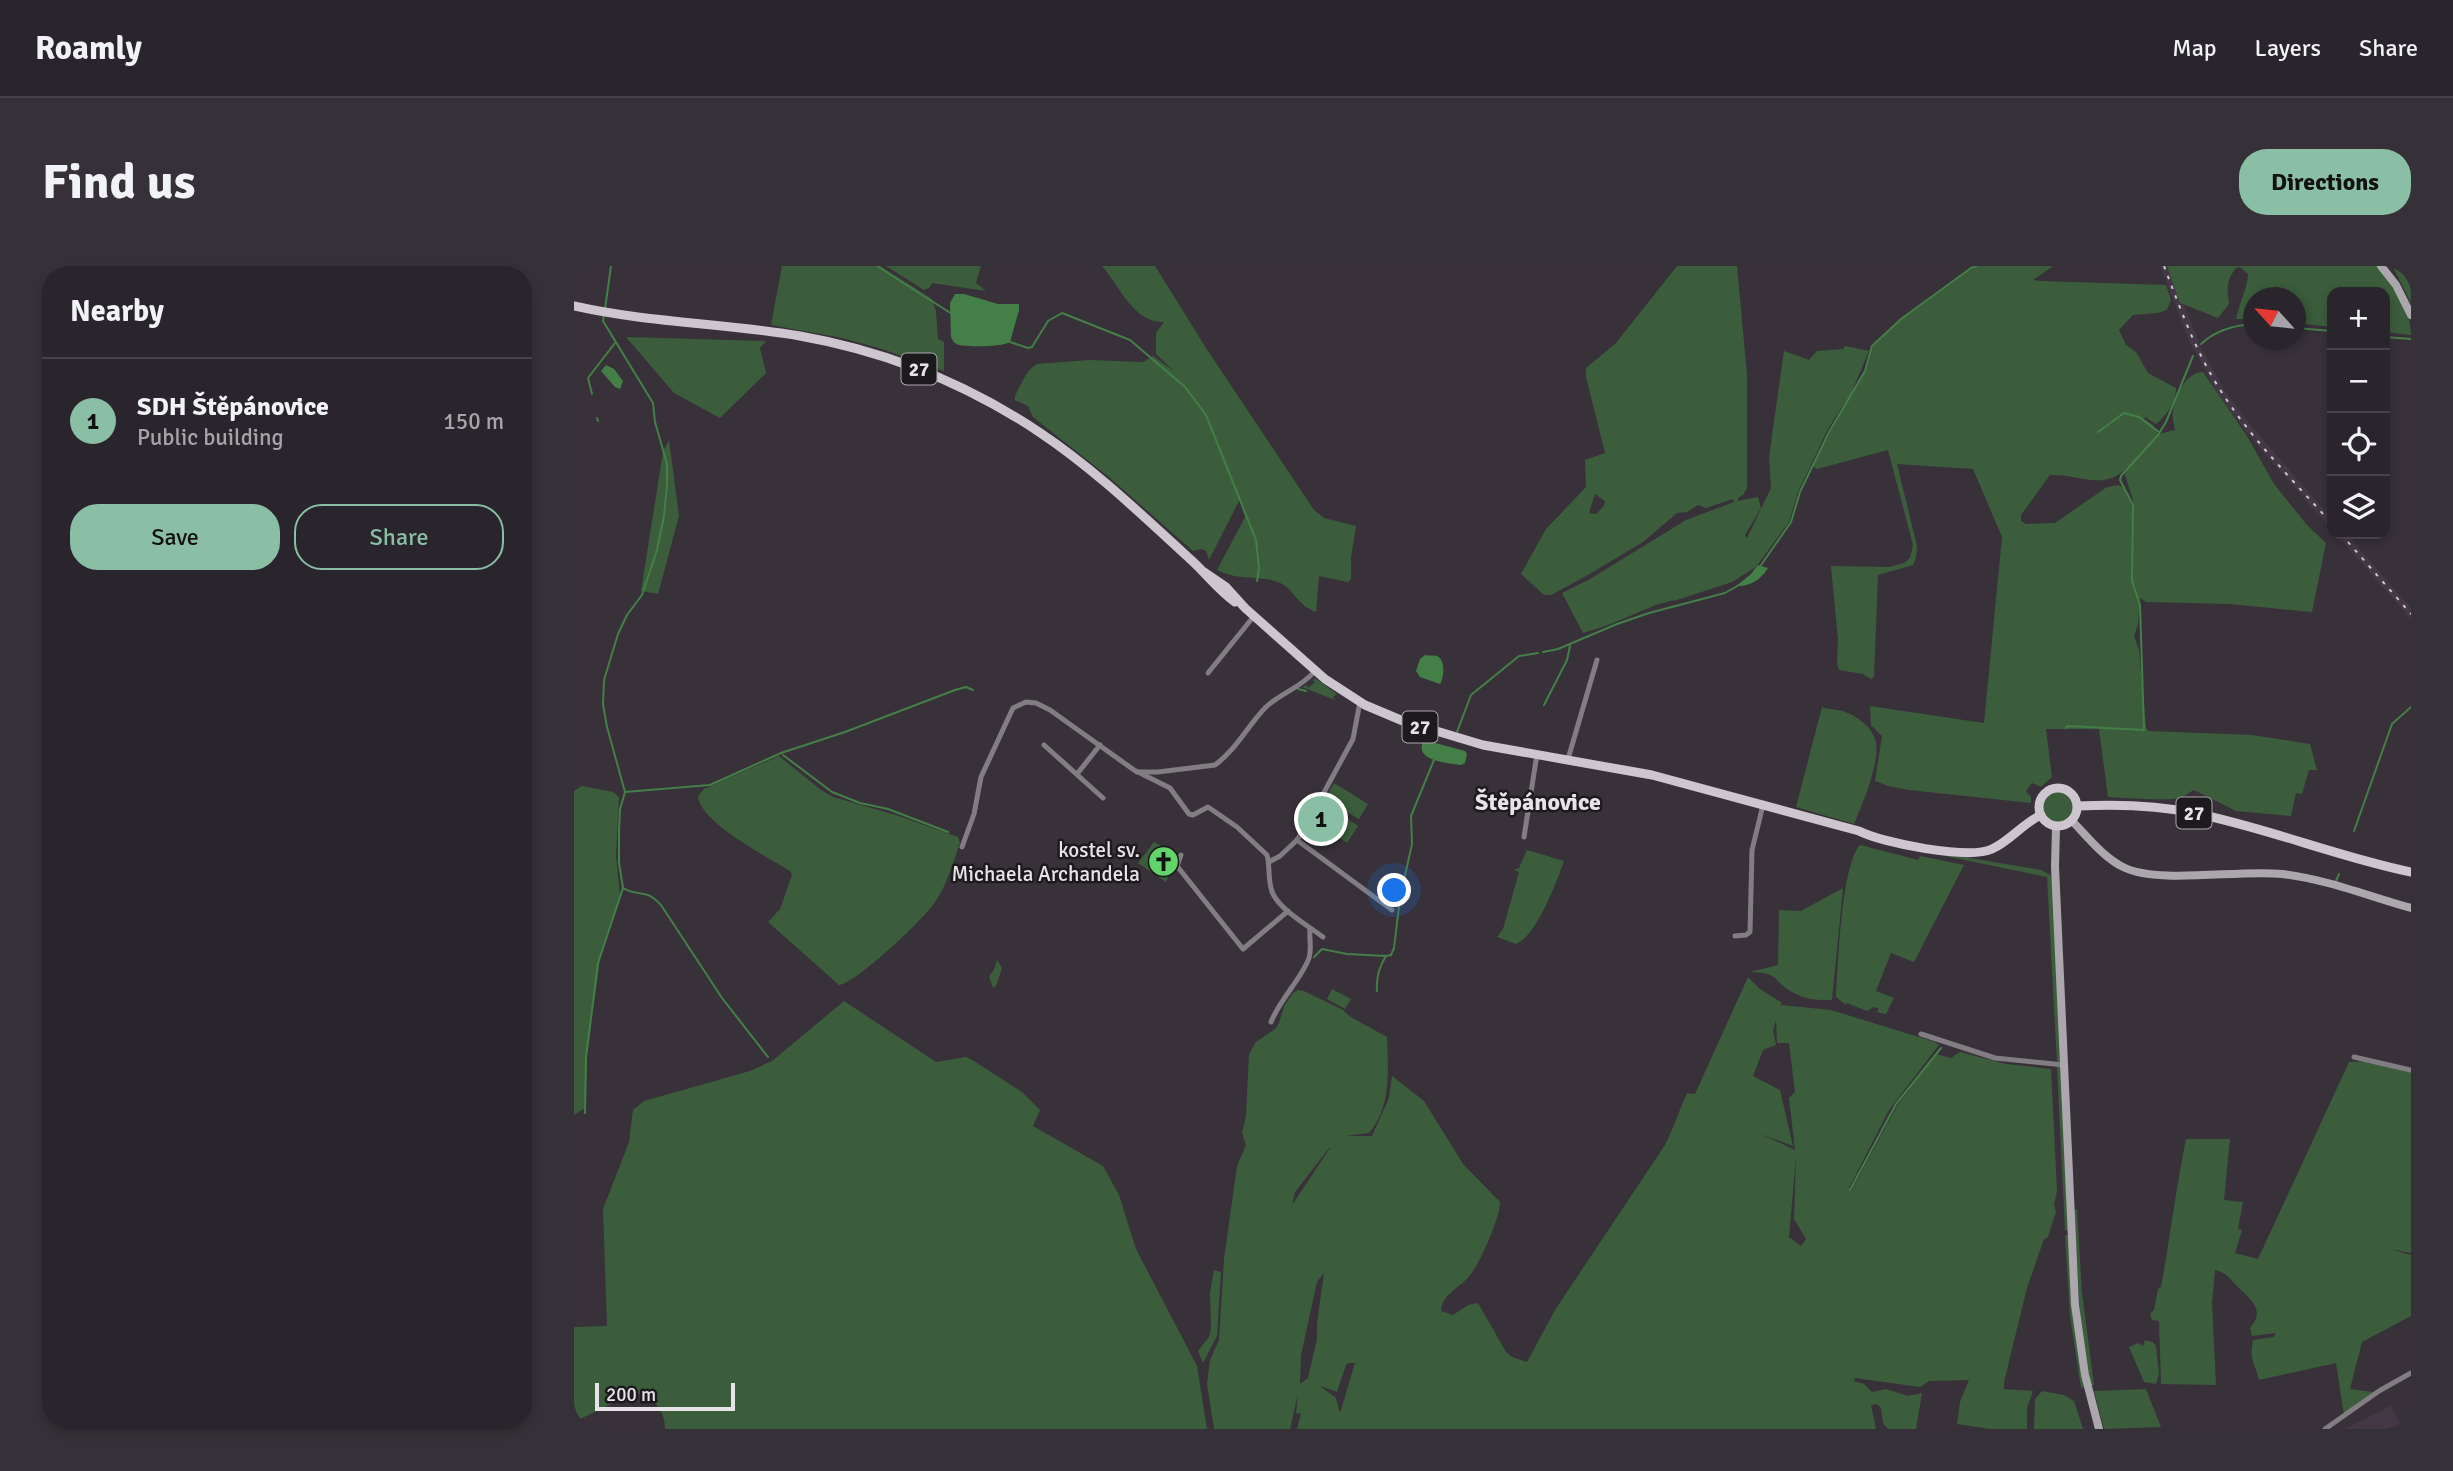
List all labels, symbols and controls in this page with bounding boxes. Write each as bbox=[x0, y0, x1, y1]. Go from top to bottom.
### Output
text: Roamly bbox=[35, 28, 142, 69]
text: Map bbox=[2172, 33, 2217, 63]
text: Layers bbox=[2255, 33, 2321, 63]
text: Share bbox=[2359, 33, 2418, 63]
button: Directions bbox=[2239, 149, 2411, 215]
text: Find us bbox=[42, 152, 195, 212]
north arrow bbox=[2243, 287, 2306, 350]
map controls bbox=[2327, 287, 2390, 539]
button: + bbox=[2327, 287, 2390, 350]
text: Nearby bbox=[70, 293, 164, 330]
button: − bbox=[2327, 350, 2390, 413]
road number: 27 bbox=[902, 354, 936, 384]
text: SDH Štěpánovice bbox=[137, 391, 329, 423]
text: 1 bbox=[87, 407, 99, 436]
text: 150 m bbox=[443, 407, 504, 436]
button: locate bbox=[2327, 413, 2390, 476]
text: Public building bbox=[137, 423, 284, 452]
button: layers bbox=[2327, 476, 2390, 539]
button: Save bbox=[70, 504, 280, 570]
button: Share bbox=[294, 504, 504, 570]
road number: 27 bbox=[1402, 712, 1438, 742]
district label: Štěpánovice bbox=[1475, 787, 1601, 817]
pin: 1 bbox=[1298, 793, 1344, 845]
road number: 27 bbox=[2176, 798, 2212, 828]
place label: kostel sv. Michaela Archandela bbox=[951, 837, 1140, 887]
church icon: kostel sv. Michaela Archandela bbox=[1146, 845, 1180, 879]
your location bbox=[1377, 873, 1411, 907]
scale bar bbox=[595, 1380, 735, 1412]
text: 200 m bbox=[606, 1383, 656, 1407]

